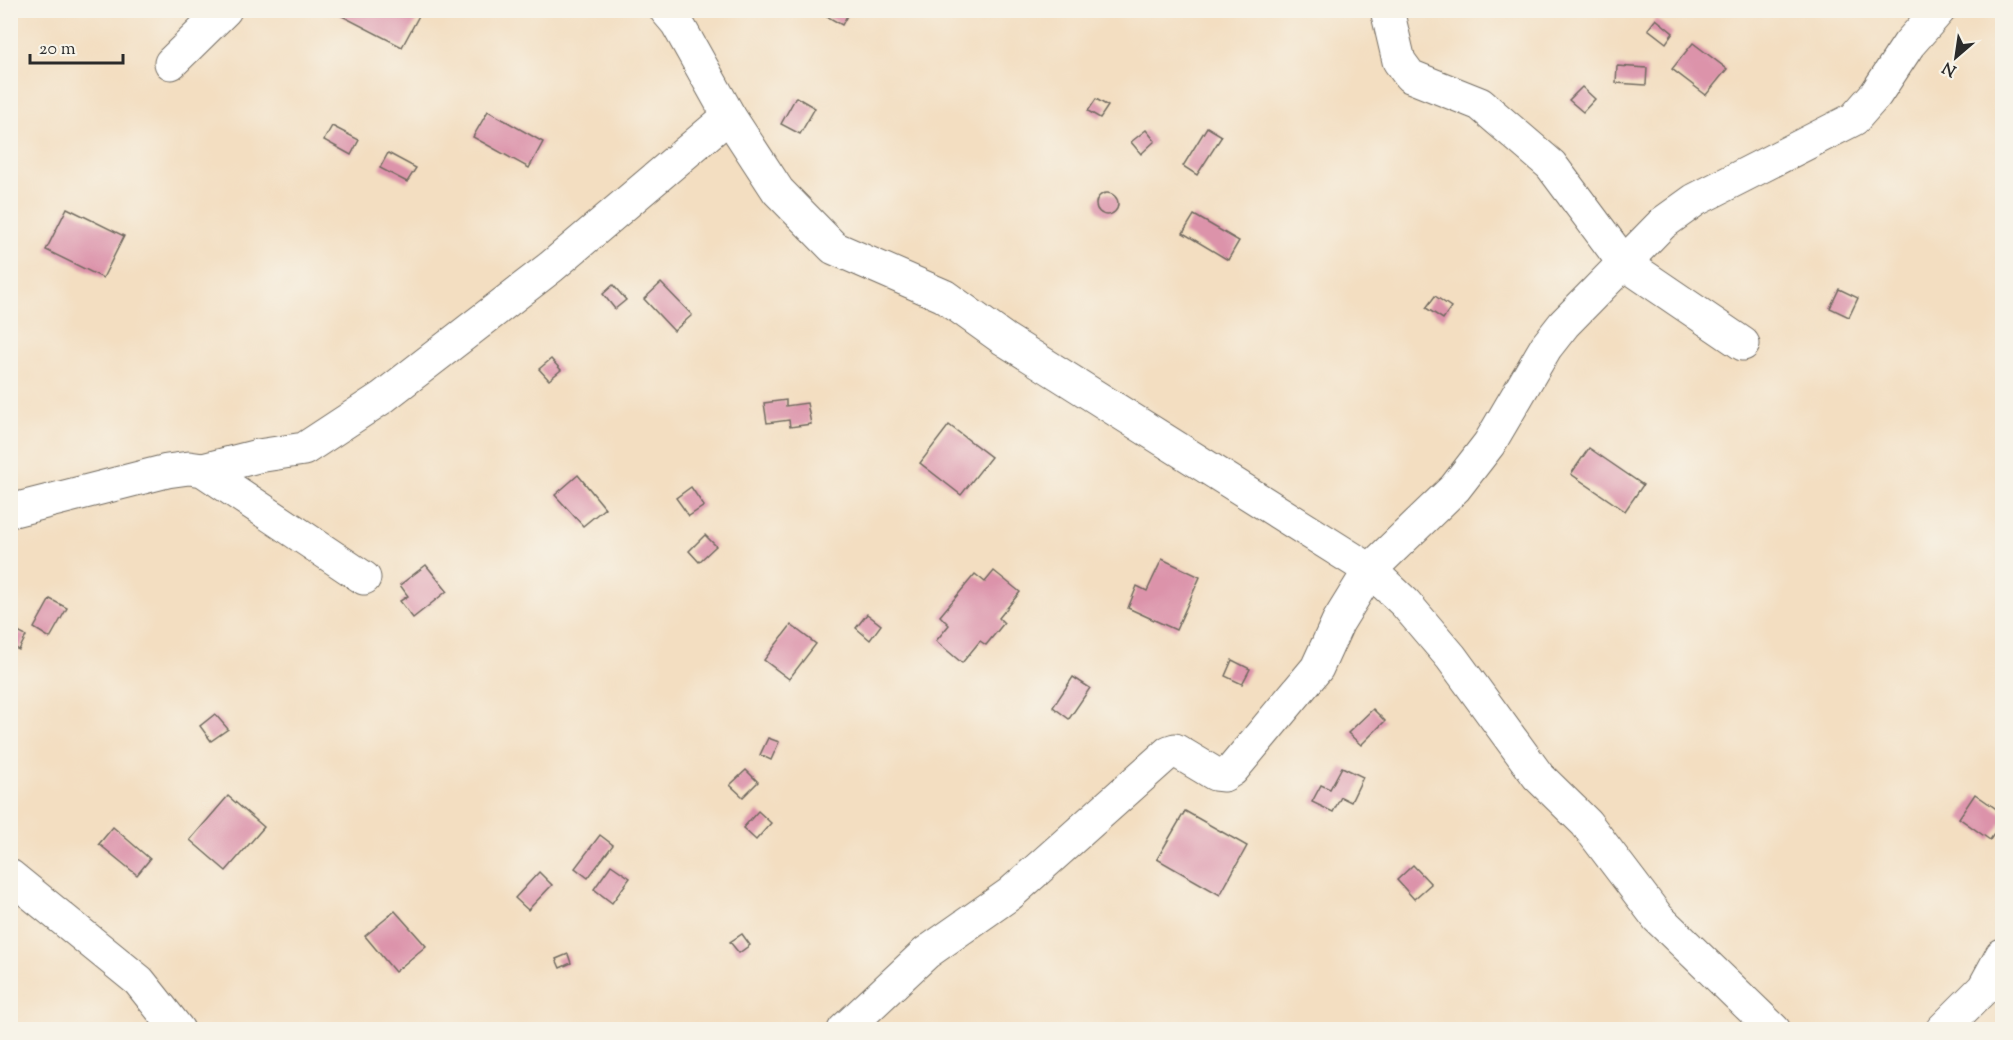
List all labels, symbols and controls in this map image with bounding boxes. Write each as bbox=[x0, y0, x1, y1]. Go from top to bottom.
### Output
scale bar bbox=[30, 27, 123, 65]
north arrow bbox=[1926, 27, 1986, 87]
text: 20 m bbox=[39, 37, 76, 63]
text: N bbox=[1939, 55, 1961, 81]

